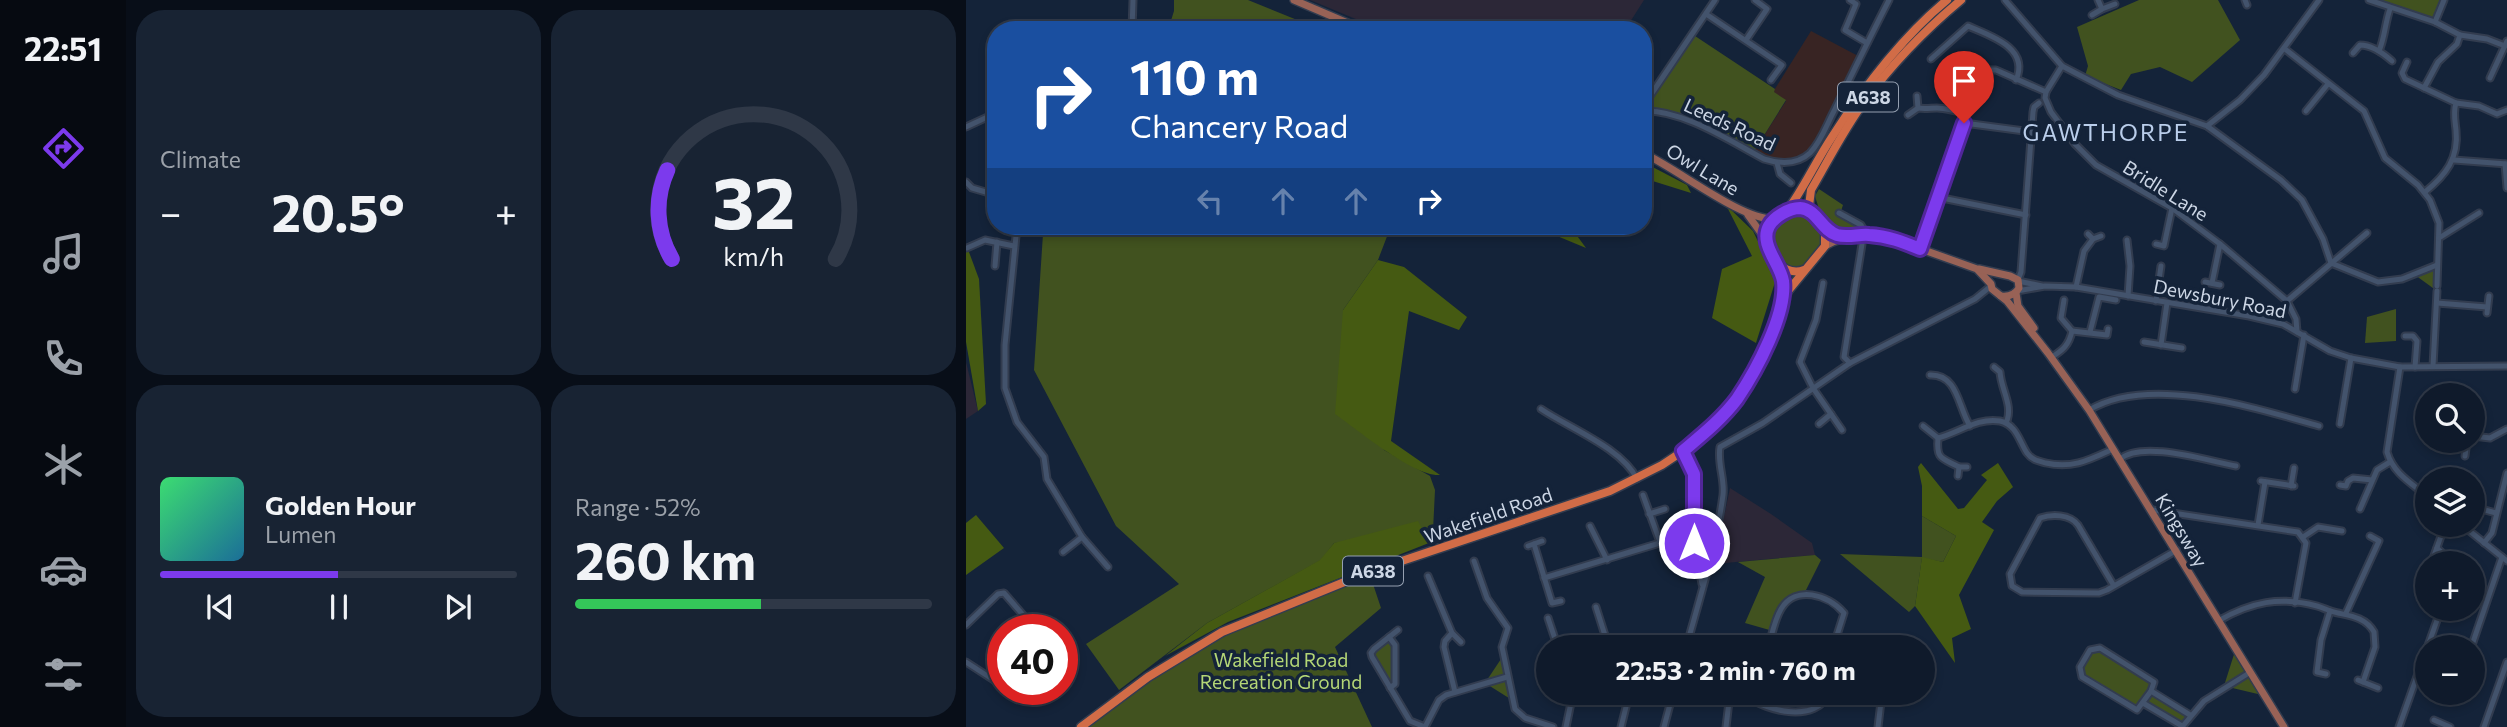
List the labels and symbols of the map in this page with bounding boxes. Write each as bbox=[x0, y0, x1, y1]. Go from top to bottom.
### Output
pin bbox=[1934, 51, 1994, 123]
road number: A638 bbox=[1838, 82, 1898, 112]
street label: Leeds Road bbox=[1680, 93, 1780, 155]
district label: GAWTHORPE bbox=[2023, 118, 2189, 146]
street label: Owl Lane bbox=[1662, 138, 1744, 200]
street label: Bridle Lane bbox=[2119, 155, 2213, 225]
street label: Dewsbury Road bbox=[2152, 274, 2288, 322]
street label: Wakefield Road bbox=[1421, 482, 1555, 548]
street label: Kingsway bbox=[2151, 489, 2213, 571]
position arrow bbox=[1657, 506, 1731, 580]
road number: A638 bbox=[1343, 556, 1403, 586]
speed limit sign: 40 bbox=[987, 614, 1078, 705]
park label: Wakefield Road Recreation Ground bbox=[1200, 648, 1362, 693]

